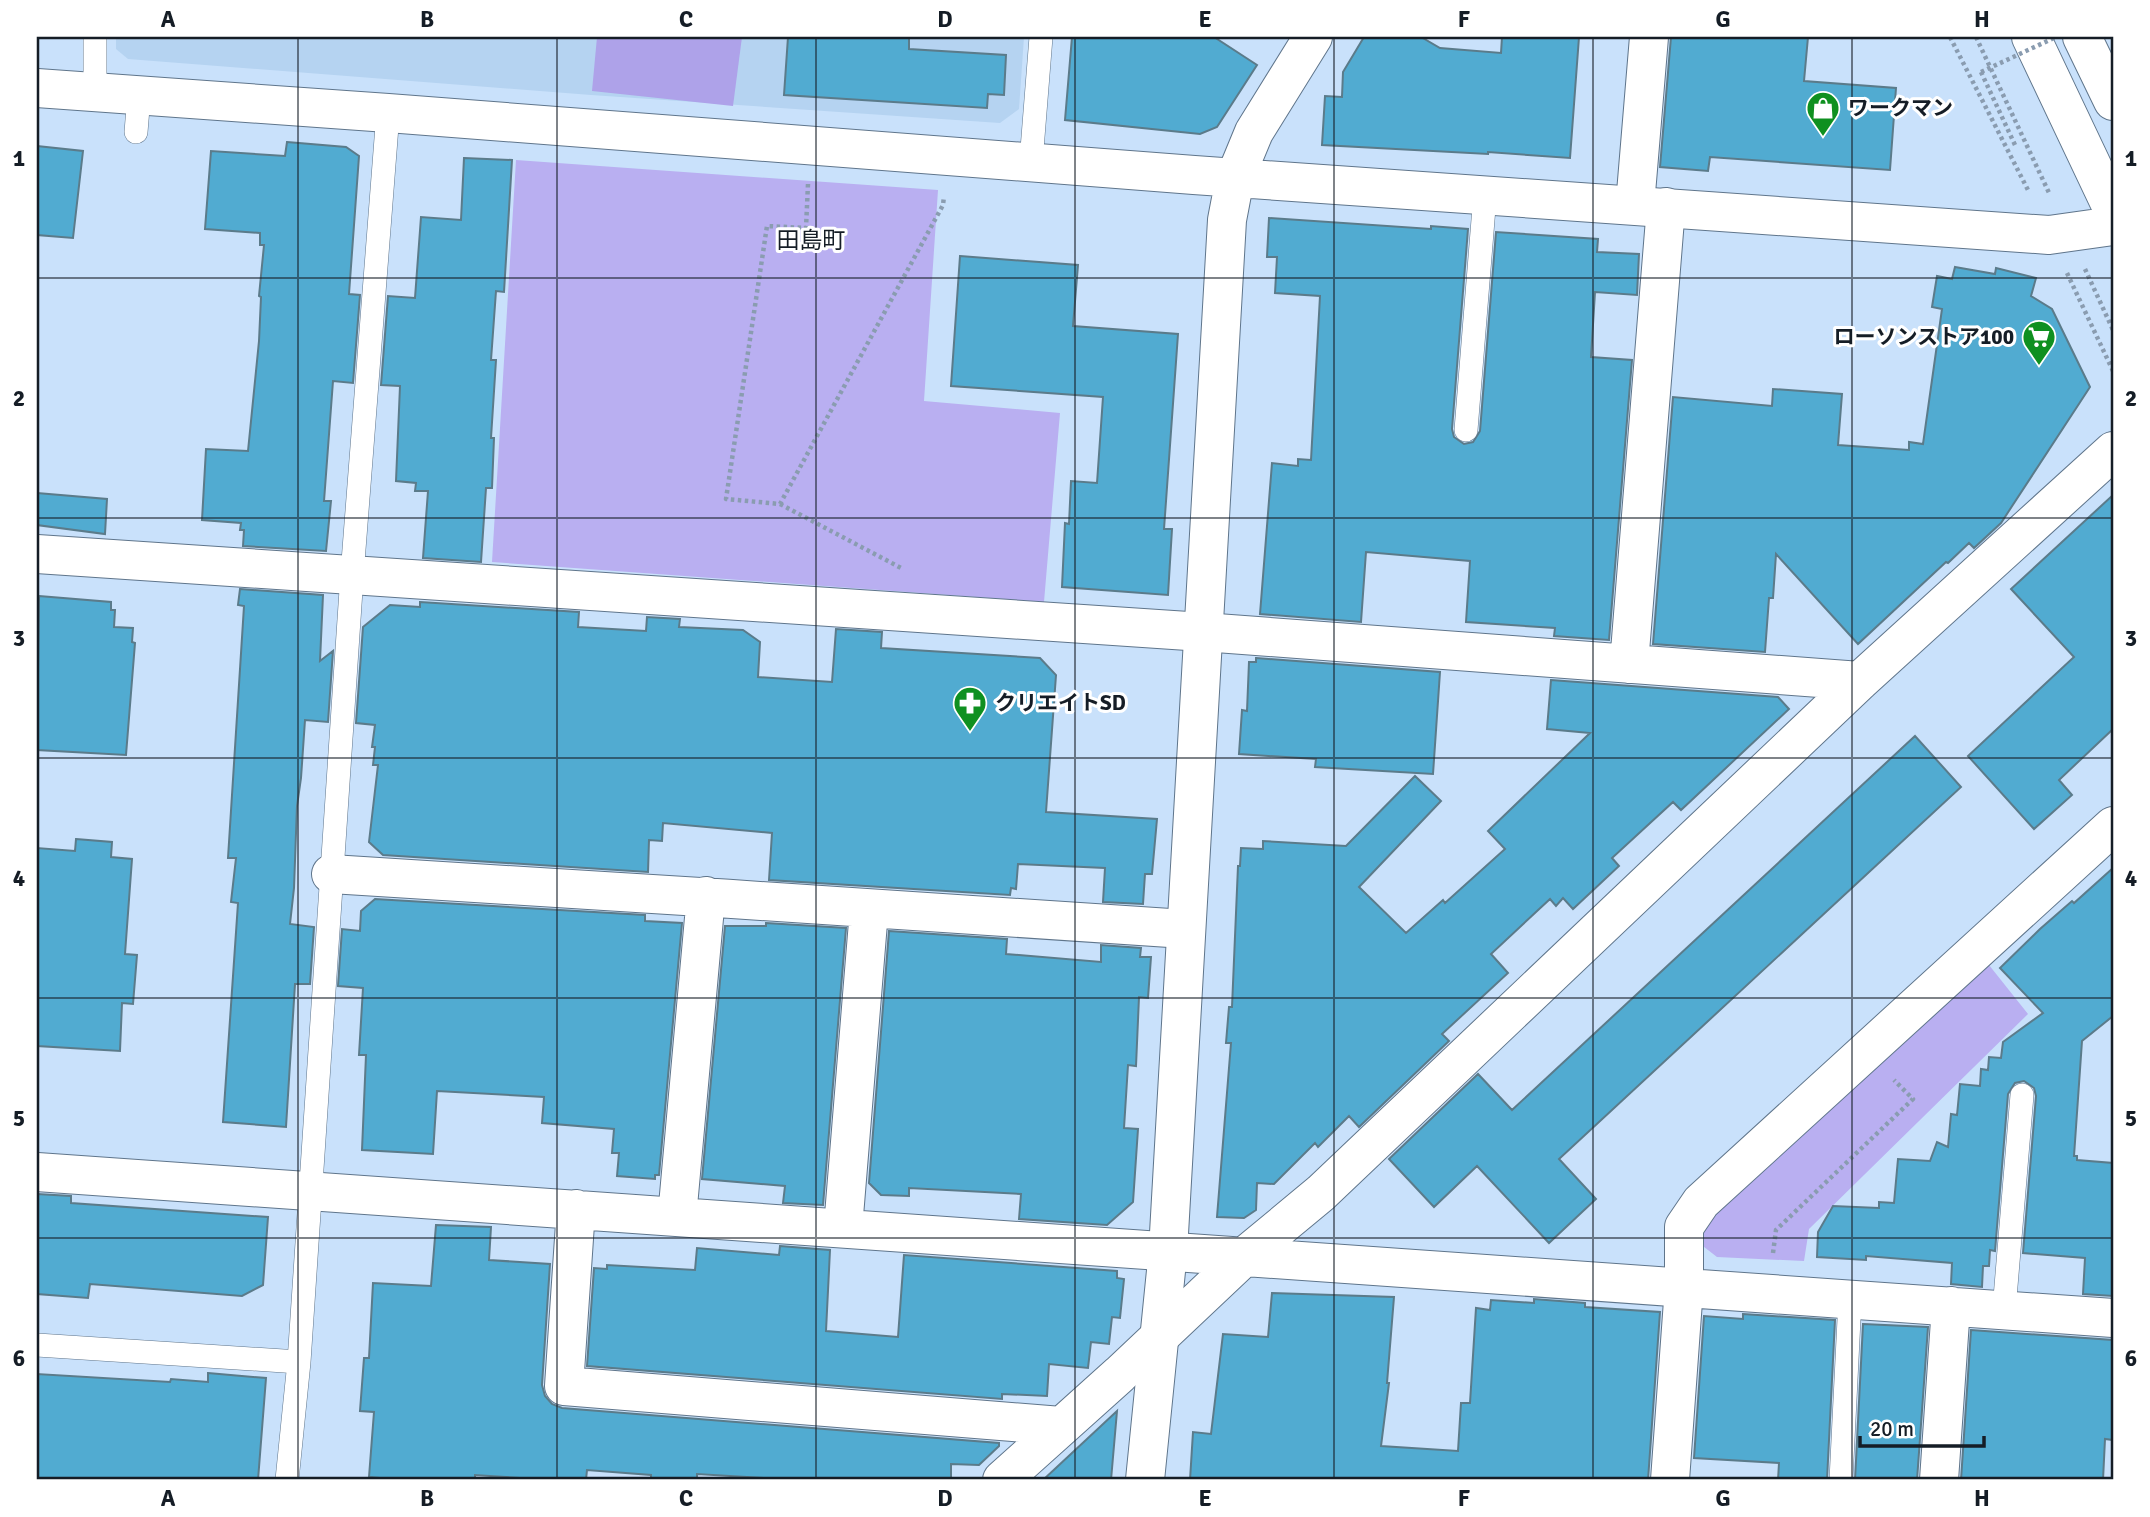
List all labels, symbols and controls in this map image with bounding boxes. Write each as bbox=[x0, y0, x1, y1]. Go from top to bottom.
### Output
text: A bbox=[161, 5, 176, 34]
text: B bbox=[420, 5, 434, 34]
text: C bbox=[679, 5, 693, 34]
text: D bbox=[937, 5, 953, 34]
text: E bbox=[1198, 5, 1212, 34]
text: F bbox=[1458, 5, 1470, 34]
text: G bbox=[1715, 5, 1731, 34]
text: H bbox=[1974, 5, 1990, 34]
shop icon: ワークマン bbox=[1804, 89, 1842, 138]
place label: ワークマン bbox=[1848, 95, 1953, 121]
text: 1 bbox=[13, 144, 25, 173]
text: 1 bbox=[2125, 144, 2137, 173]
district label: 田島町 bbox=[777, 226, 846, 255]
supermarket icon: ローソンストア100 bbox=[2020, 318, 2058, 367]
place label: ローソンストア100 bbox=[1833, 324, 2014, 350]
text: 2 bbox=[13, 384, 25, 413]
text: 2 bbox=[2125, 384, 2137, 413]
text: 3 bbox=[13, 624, 25, 653]
text: 3 bbox=[2125, 624, 2137, 653]
pharmacy icon: クリエイトSD bbox=[951, 684, 989, 733]
place label: クリエイトSD bbox=[995, 690, 1126, 716]
text: 4 bbox=[13, 864, 25, 893]
text: 4 bbox=[2125, 864, 2137, 893]
text: 5 bbox=[13, 1104, 25, 1133]
text: 5 bbox=[2125, 1104, 2137, 1133]
text: 6 bbox=[13, 1344, 25, 1373]
text: 6 bbox=[2125, 1344, 2137, 1373]
scale bar bbox=[1860, 1405, 1984, 1449]
text: 20 m bbox=[1870, 1416, 1914, 1442]
text: A bbox=[161, 1484, 176, 1513]
text: B bbox=[420, 1484, 434, 1513]
text: C bbox=[679, 1484, 693, 1513]
text: D bbox=[937, 1484, 953, 1513]
text: E bbox=[1198, 1484, 1212, 1513]
text: F bbox=[1458, 1484, 1470, 1513]
text: G bbox=[1715, 1484, 1731, 1513]
text: H bbox=[1974, 1484, 1990, 1513]

